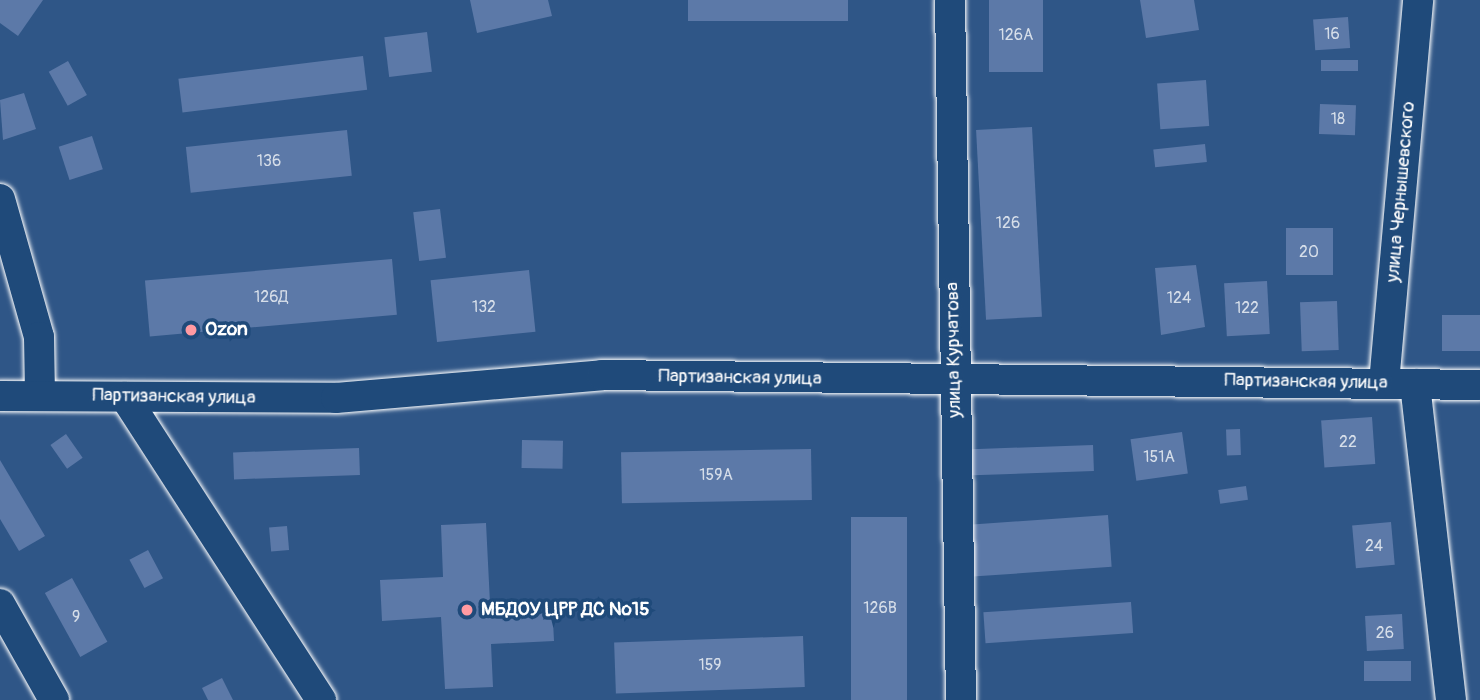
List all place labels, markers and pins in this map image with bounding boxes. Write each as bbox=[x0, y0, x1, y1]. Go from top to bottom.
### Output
place label: Ozon bbox=[205, 319, 248, 341]
marker: Ozon bbox=[183, 322, 199, 338]
place label: МБДОУ ЦРР ДС №15 bbox=[481, 599, 650, 621]
marker: МБДОУ ЦРР ДС №15 bbox=[459, 602, 475, 618]

